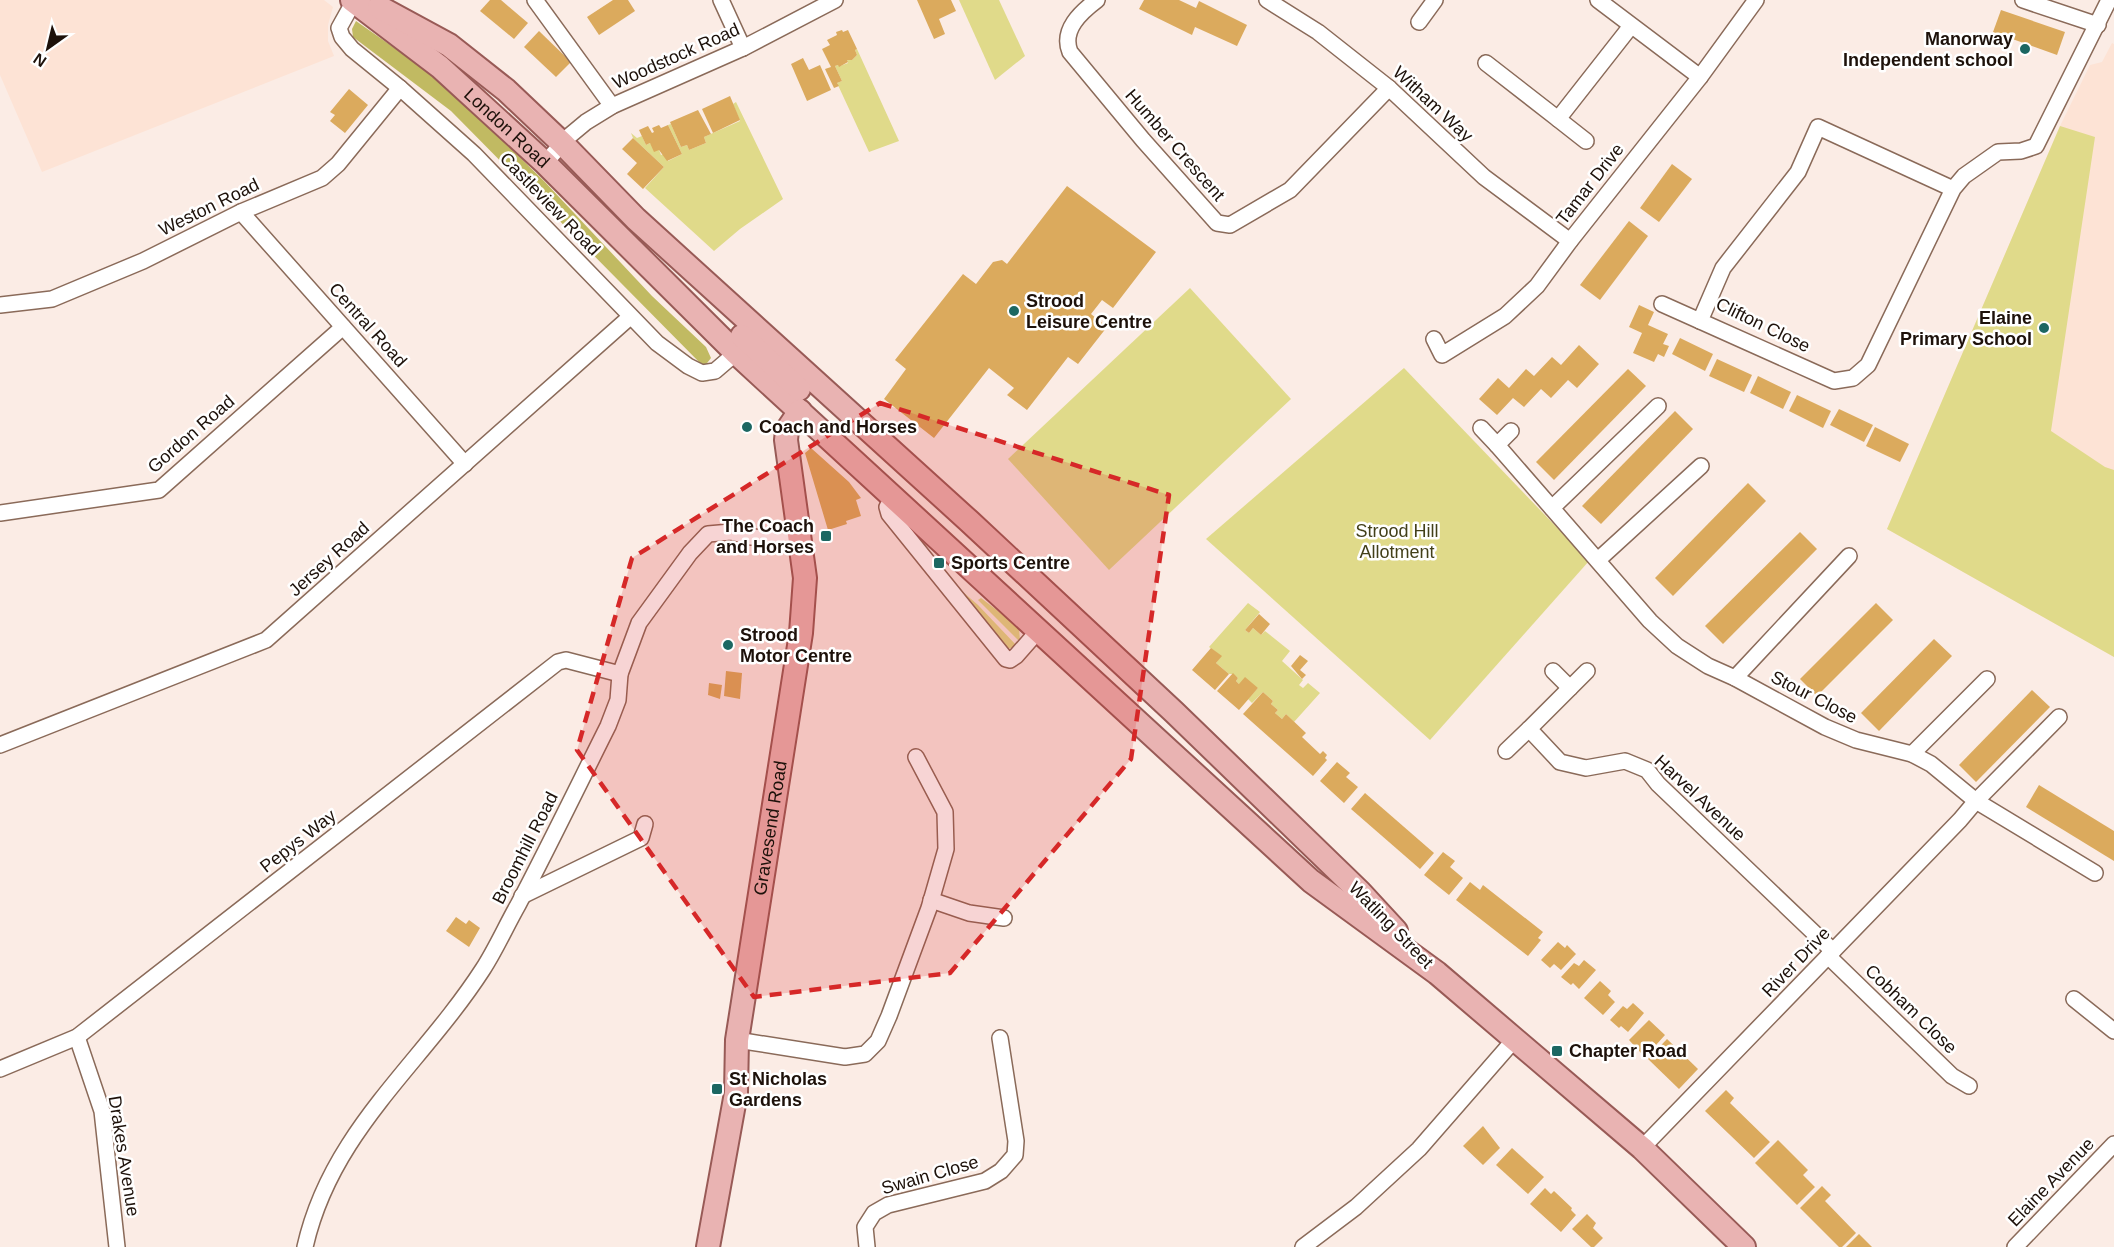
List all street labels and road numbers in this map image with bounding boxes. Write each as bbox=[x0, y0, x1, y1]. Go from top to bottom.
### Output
street label: Woodstock Road bbox=[609, 19, 743, 93]
street label: Witham Way bbox=[1389, 62, 1477, 146]
street label: London Road bbox=[460, 84, 553, 172]
street label: Humber Crescent bbox=[1121, 85, 1229, 205]
street label: Tamar Drive bbox=[1552, 140, 1628, 228]
street label: Castleview Road bbox=[496, 148, 604, 260]
street label: Weston Road bbox=[156, 174, 262, 240]
street label: Central Road bbox=[325, 279, 411, 371]
street label: Clifton Close bbox=[1713, 294, 1813, 356]
street label: Gordon Road bbox=[144, 391, 238, 477]
street label: Jersey Road bbox=[285, 518, 373, 600]
street label: Stour Close bbox=[1768, 667, 1860, 727]
street label: Harvel Avenue bbox=[1650, 751, 1750, 845]
street label: Gravesend Road bbox=[750, 759, 791, 897]
street label: Broomhill Road bbox=[488, 789, 562, 907]
street label: Pepys Way bbox=[256, 805, 340, 877]
street label: Watling Street bbox=[1345, 878, 1437, 972]
street label: River Drive bbox=[1758, 923, 1834, 1001]
street label: Cobham Close bbox=[1861, 960, 1961, 1058]
street label: Drakes Avenue bbox=[105, 1094, 143, 1218]
street label: Elaine Avenue bbox=[2004, 1134, 2098, 1230]
street label: Swain Close bbox=[879, 1152, 981, 1198]

